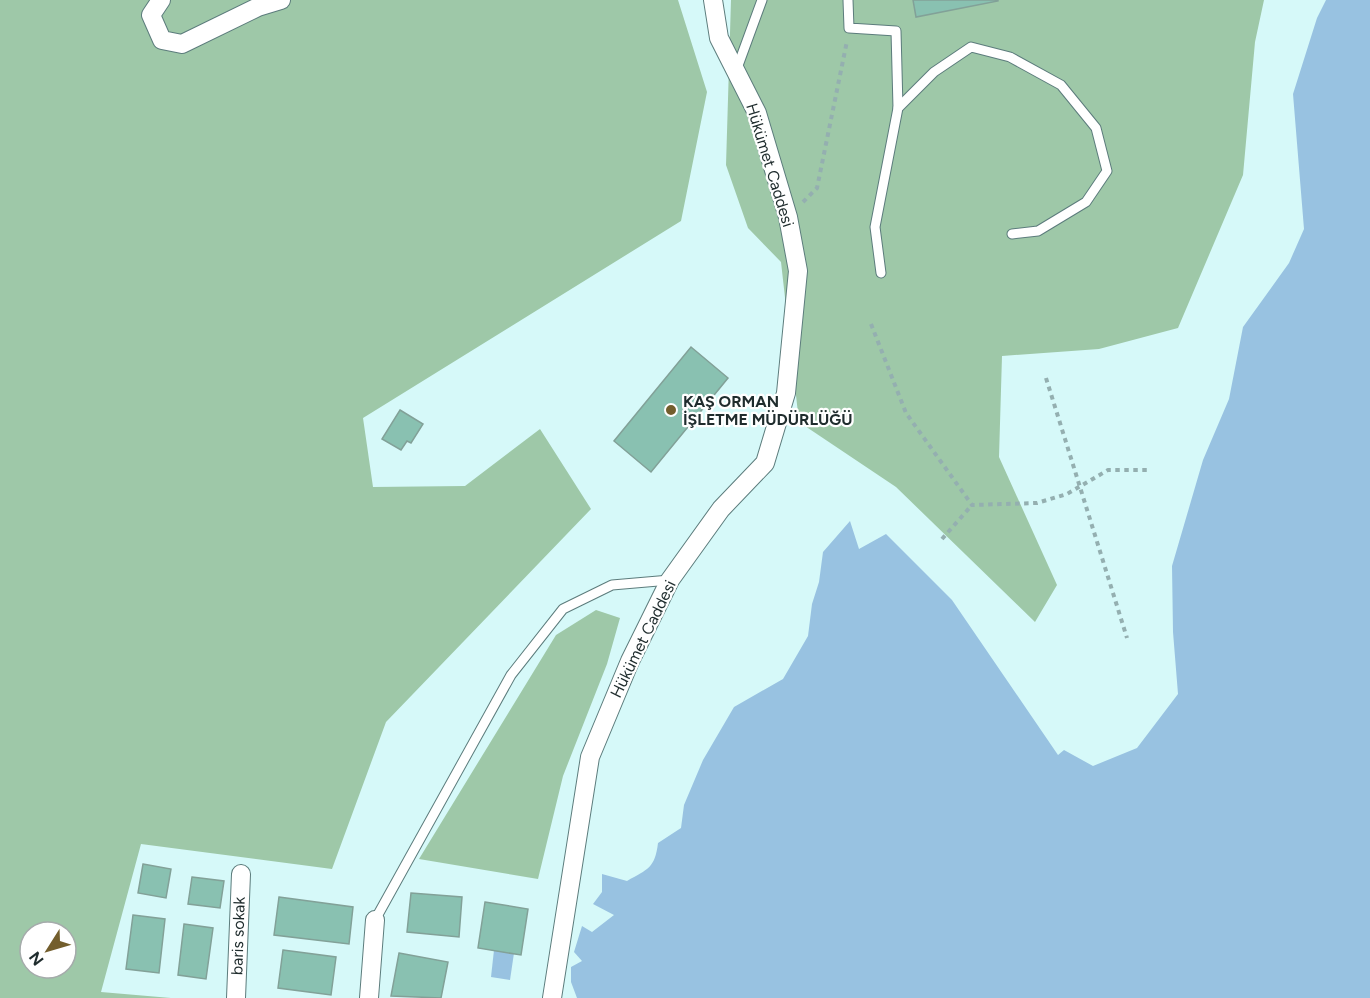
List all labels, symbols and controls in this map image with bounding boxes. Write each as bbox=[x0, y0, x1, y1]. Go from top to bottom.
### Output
street label: Hükümet Caddesi bbox=[742, 101, 798, 229]
place label: KAŞ ORMAN İŞLETME MÜDÜRLÜĞÜ bbox=[683, 392, 852, 429]
marker: KAŞ ORMAN İŞLETME MÜDÜRLÜĞÜ bbox=[664, 403, 678, 417]
street label: Hükümet Caddesi bbox=[606, 577, 680, 701]
street label: baris sokak bbox=[227, 896, 249, 975]
north arrow bbox=[18, 920, 78, 980]
text: N bbox=[25, 948, 48, 969]

